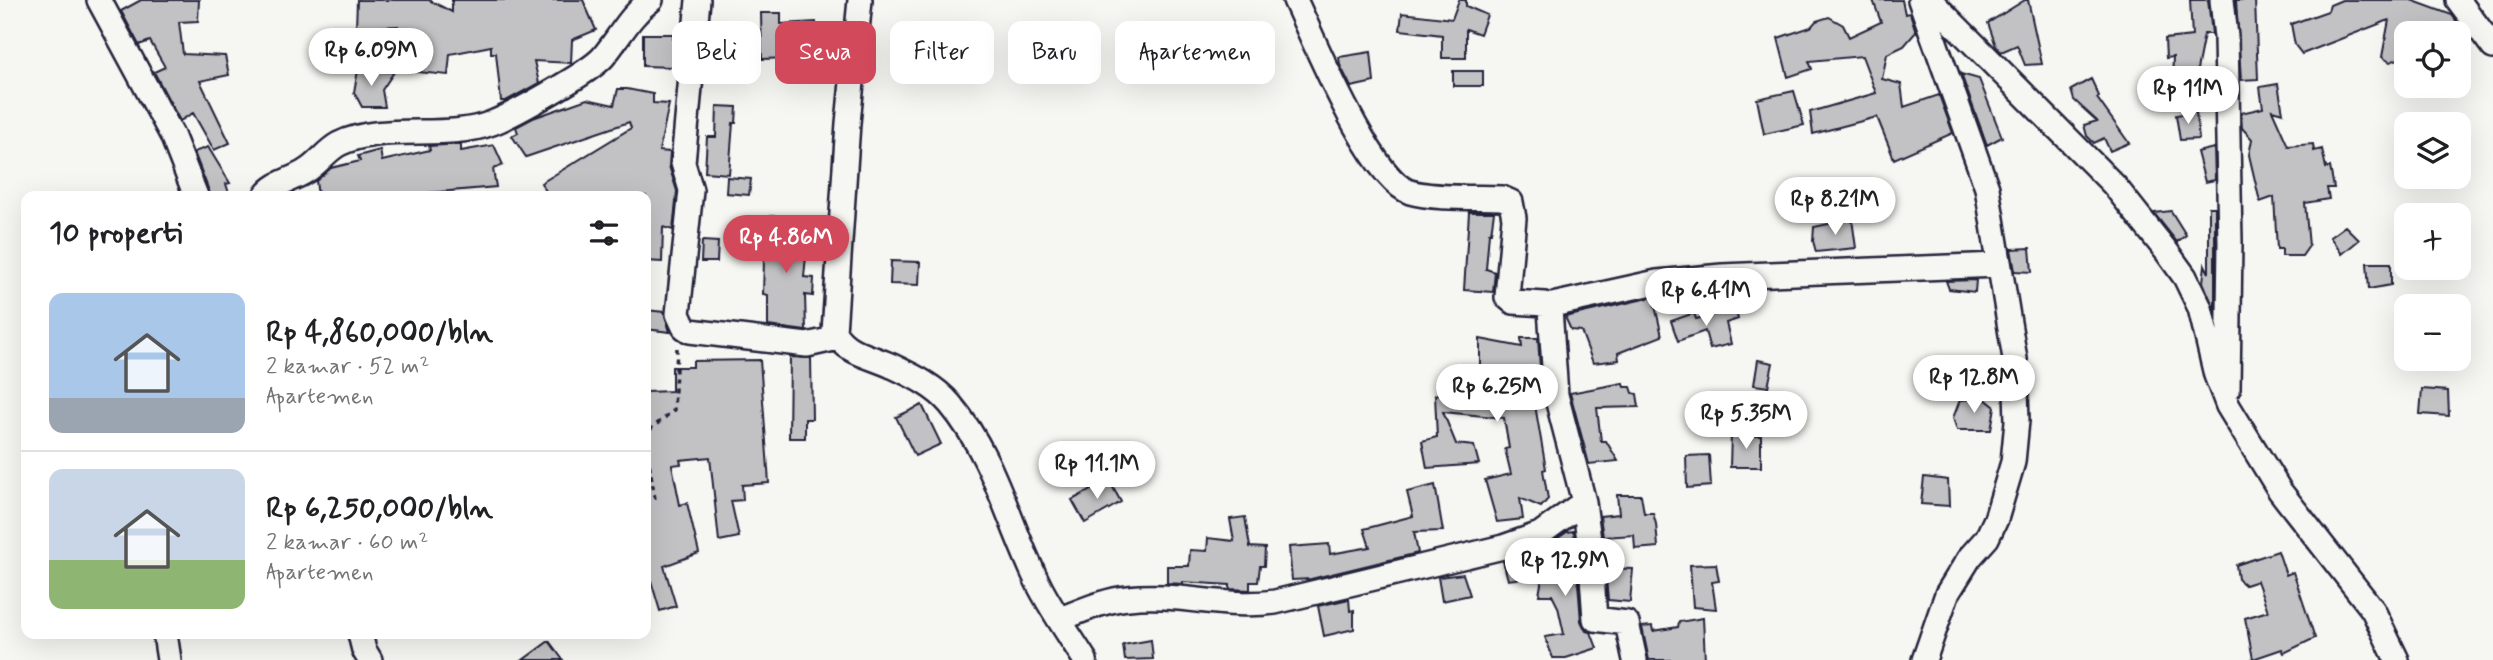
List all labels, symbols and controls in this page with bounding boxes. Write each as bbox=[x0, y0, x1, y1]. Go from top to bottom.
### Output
chip: Beli bbox=[672, 21, 761, 84]
chip: Sewa bbox=[775, 21, 876, 84]
chip: Filter bbox=[890, 21, 994, 84]
chip: Baru bbox=[1008, 21, 1101, 84]
chip: Apartemen bbox=[1115, 21, 1275, 84]
map controls bbox=[2394, 21, 2471, 371]
button: locate bbox=[2394, 21, 2471, 98]
pin: Rp 6.09M bbox=[299, 28, 443, 88]
text: Rp 6.09M bbox=[325, 36, 418, 66]
pin: Rp 11M bbox=[2131, 66, 2245, 126]
text: Rp 11M bbox=[2153, 74, 2223, 104]
button: layers bbox=[2394, 112, 2471, 189]
pin: Rp 8.21M bbox=[1763, 177, 1907, 237]
text: Rp 8.21M bbox=[1791, 185, 1879, 215]
button: + bbox=[2394, 203, 2471, 280]
text: 10 properti bbox=[49, 214, 182, 253]
icon: filters bbox=[585, 214, 623, 252]
pin: Rp 4.86M bbox=[714, 216, 858, 275]
text: Rp 4.86M bbox=[739, 223, 833, 253]
pin: Rp 6.41M bbox=[1634, 268, 1778, 328]
text: Rp 6.41M bbox=[1661, 276, 1751, 306]
button: − bbox=[2394, 294, 2471, 371]
text: Rp 4,860,000/bln bbox=[266, 313, 493, 352]
icon: home bbox=[105, 321, 189, 405]
text: 2 kamar · 52 m² bbox=[266, 352, 429, 382]
pin: Rp 12.8M bbox=[1902, 356, 2046, 415]
text: Rp 12.8M bbox=[1929, 363, 2019, 393]
pin: Rp 6.25M bbox=[1425, 364, 1569, 424]
text: Rp 6.25M bbox=[1452, 372, 1542, 402]
text: Apartemen bbox=[266, 382, 374, 412]
pin: Rp 5.35M bbox=[1674, 392, 1818, 451]
text: Rp 5.35M bbox=[1700, 399, 1792, 429]
pin: Rp 11.1M bbox=[1025, 442, 1169, 501]
text: Rp 11.1M bbox=[1054, 449, 1140, 479]
text: Rp 6,250,000/bln bbox=[266, 489, 493, 528]
icon: home bbox=[105, 497, 189, 581]
text: 2 kamar · 60 m² bbox=[266, 528, 428, 558]
pin: Rp 12.9M bbox=[1493, 538, 1637, 598]
text: Rp 12.9M bbox=[1521, 546, 1609, 576]
text: Apartemen bbox=[266, 558, 374, 588]

